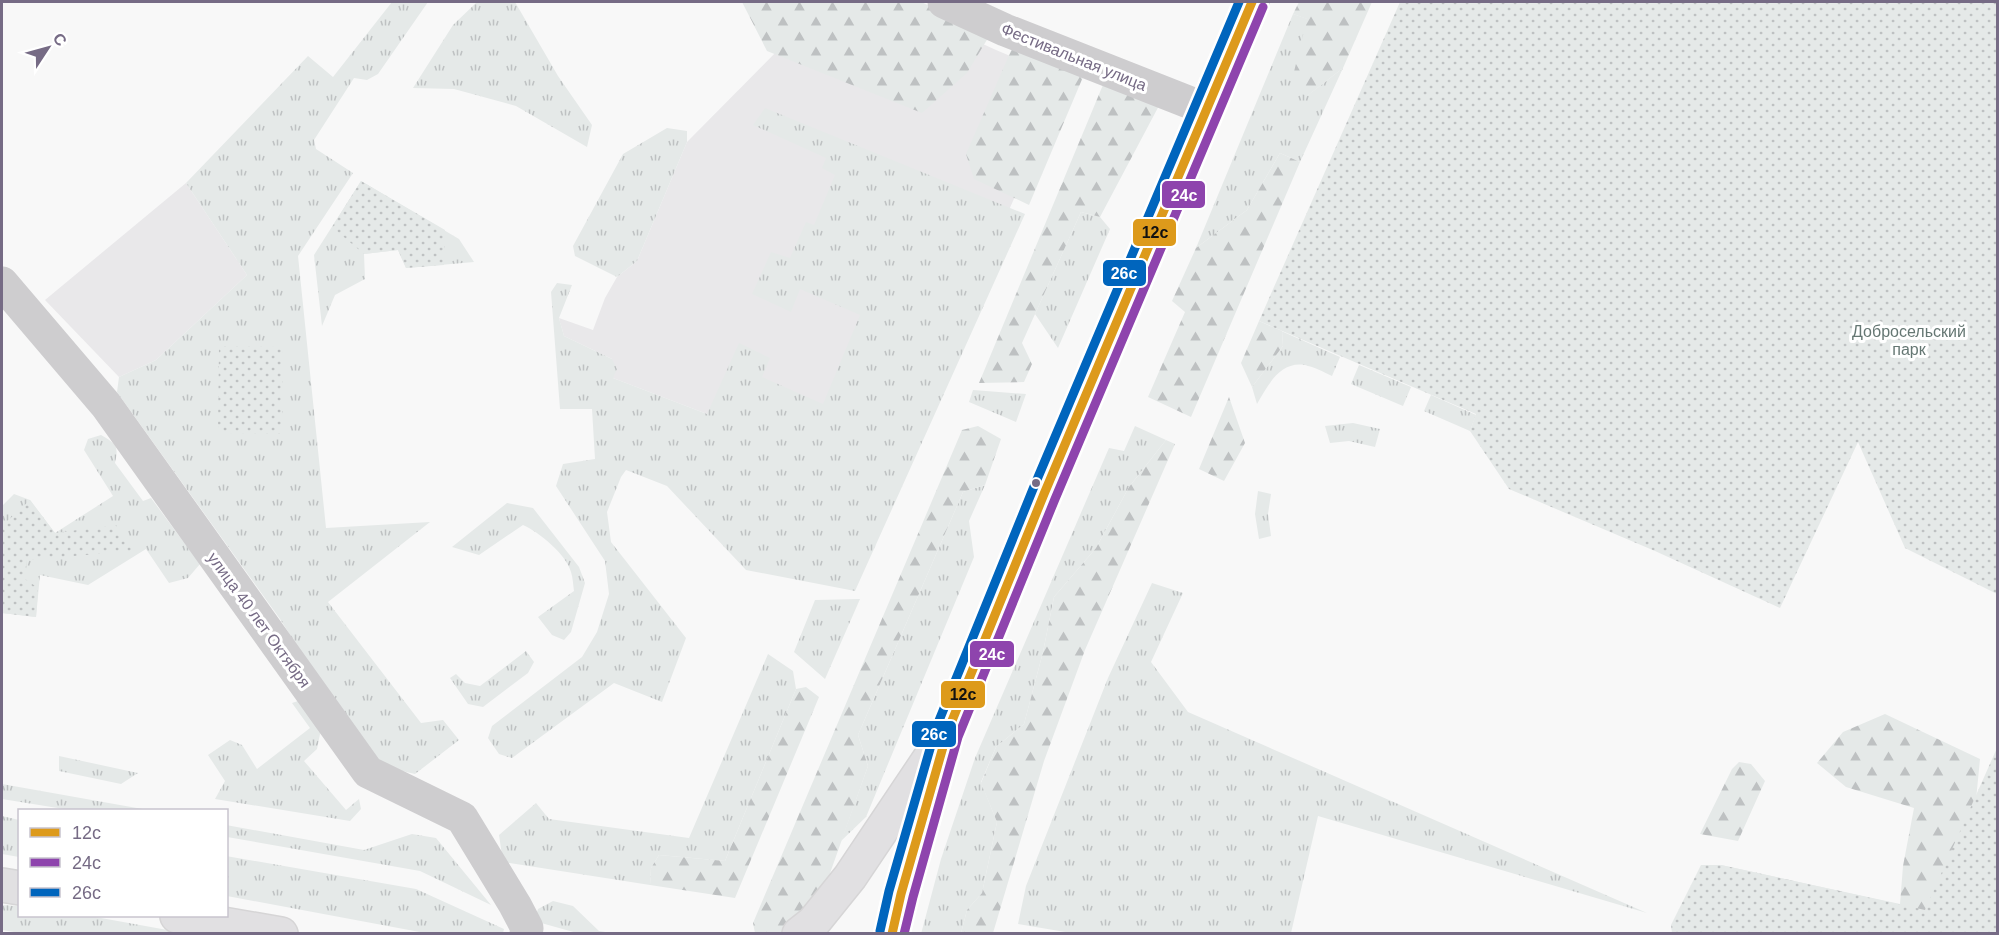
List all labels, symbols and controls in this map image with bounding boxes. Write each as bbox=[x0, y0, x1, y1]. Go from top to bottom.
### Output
north arrow bbox=[18, 18, 78, 78]
street label: Фестивальная улица bbox=[999, 20, 1149, 94]
text: С bbox=[49, 30, 70, 50]
line badge: 24с bbox=[1161, 180, 1206, 209]
text: 24с bbox=[1171, 187, 1197, 204]
line badge: 12с bbox=[1132, 218, 1177, 247]
text: 12с bbox=[1142, 224, 1168, 241]
line badge: 26c bbox=[1102, 259, 1147, 287]
text: 26c bbox=[1111, 265, 1137, 282]
park label: Добросельский парк bbox=[1852, 323, 1966, 358]
unlabelled marker bbox=[1030, 477, 1042, 489]
street label: улица 40 лет Октября bbox=[204, 549, 314, 691]
line badge: 24с bbox=[969, 640, 1015, 668]
text: 24с bbox=[979, 646, 1005, 663]
line badge: 12с bbox=[940, 680, 986, 709]
text: 12с bbox=[950, 686, 976, 703]
line badge: 26c bbox=[911, 720, 957, 748]
text: 26c bbox=[921, 726, 947, 743]
legend bbox=[18, 809, 228, 917]
text: 12с bbox=[72, 823, 101, 843]
text: 24с bbox=[72, 853, 101, 873]
text: 26c bbox=[72, 883, 101, 903]

